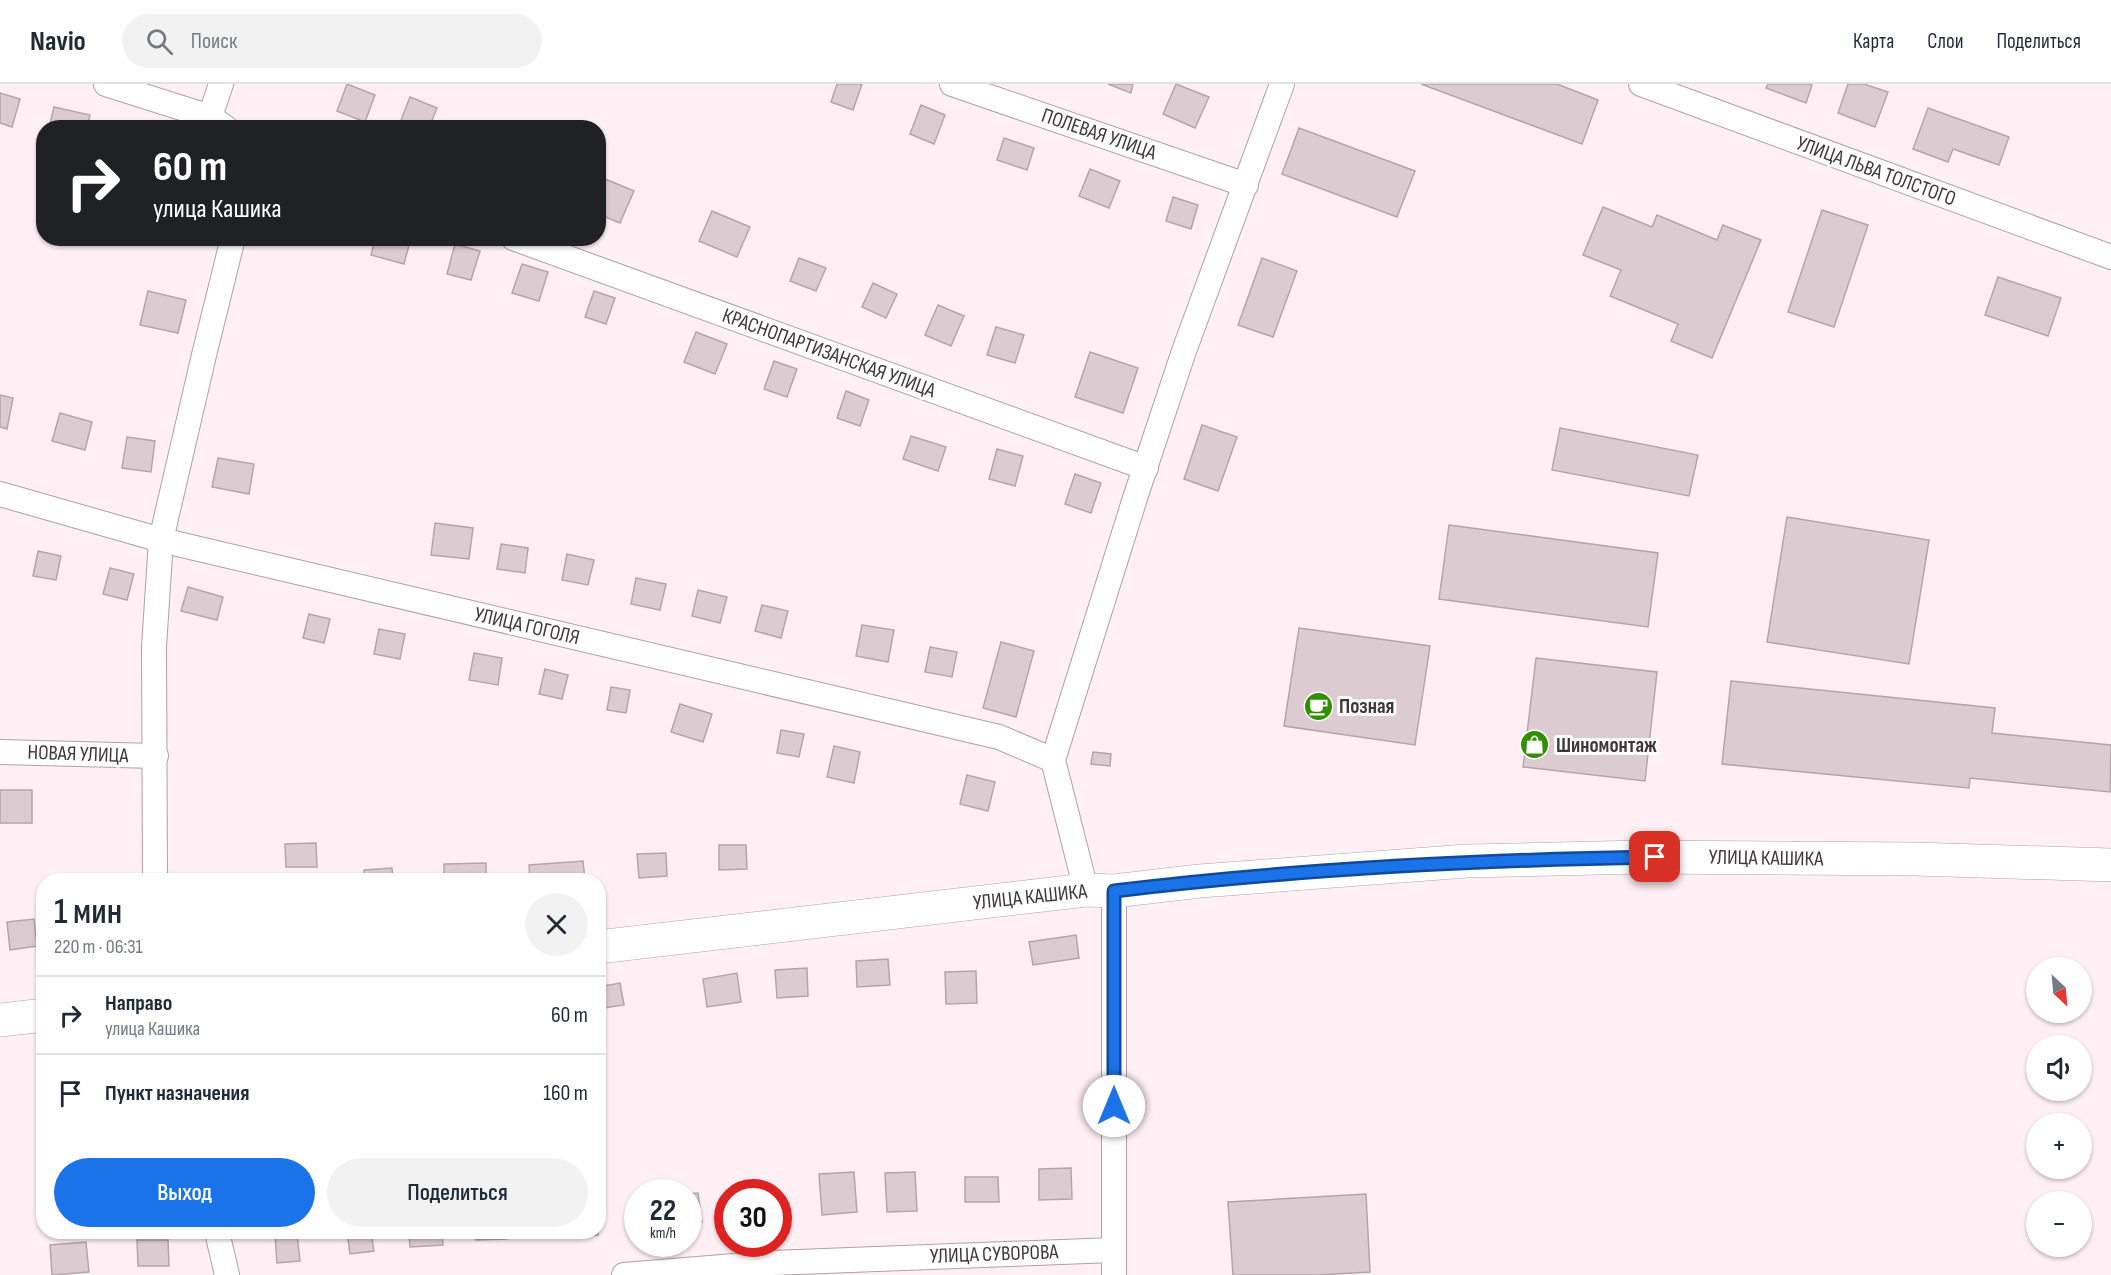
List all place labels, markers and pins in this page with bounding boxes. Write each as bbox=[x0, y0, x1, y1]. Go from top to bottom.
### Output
cafe icon: Позная bbox=[1302, 690, 1334, 722]
place label: Позная bbox=[1339, 694, 1394, 719]
shop icon: Шиномонтаж bbox=[1519, 729, 1551, 761]
place label: Шиномонтаж bbox=[1556, 733, 1657, 758]
pin bbox=[1629, 831, 1680, 882]

